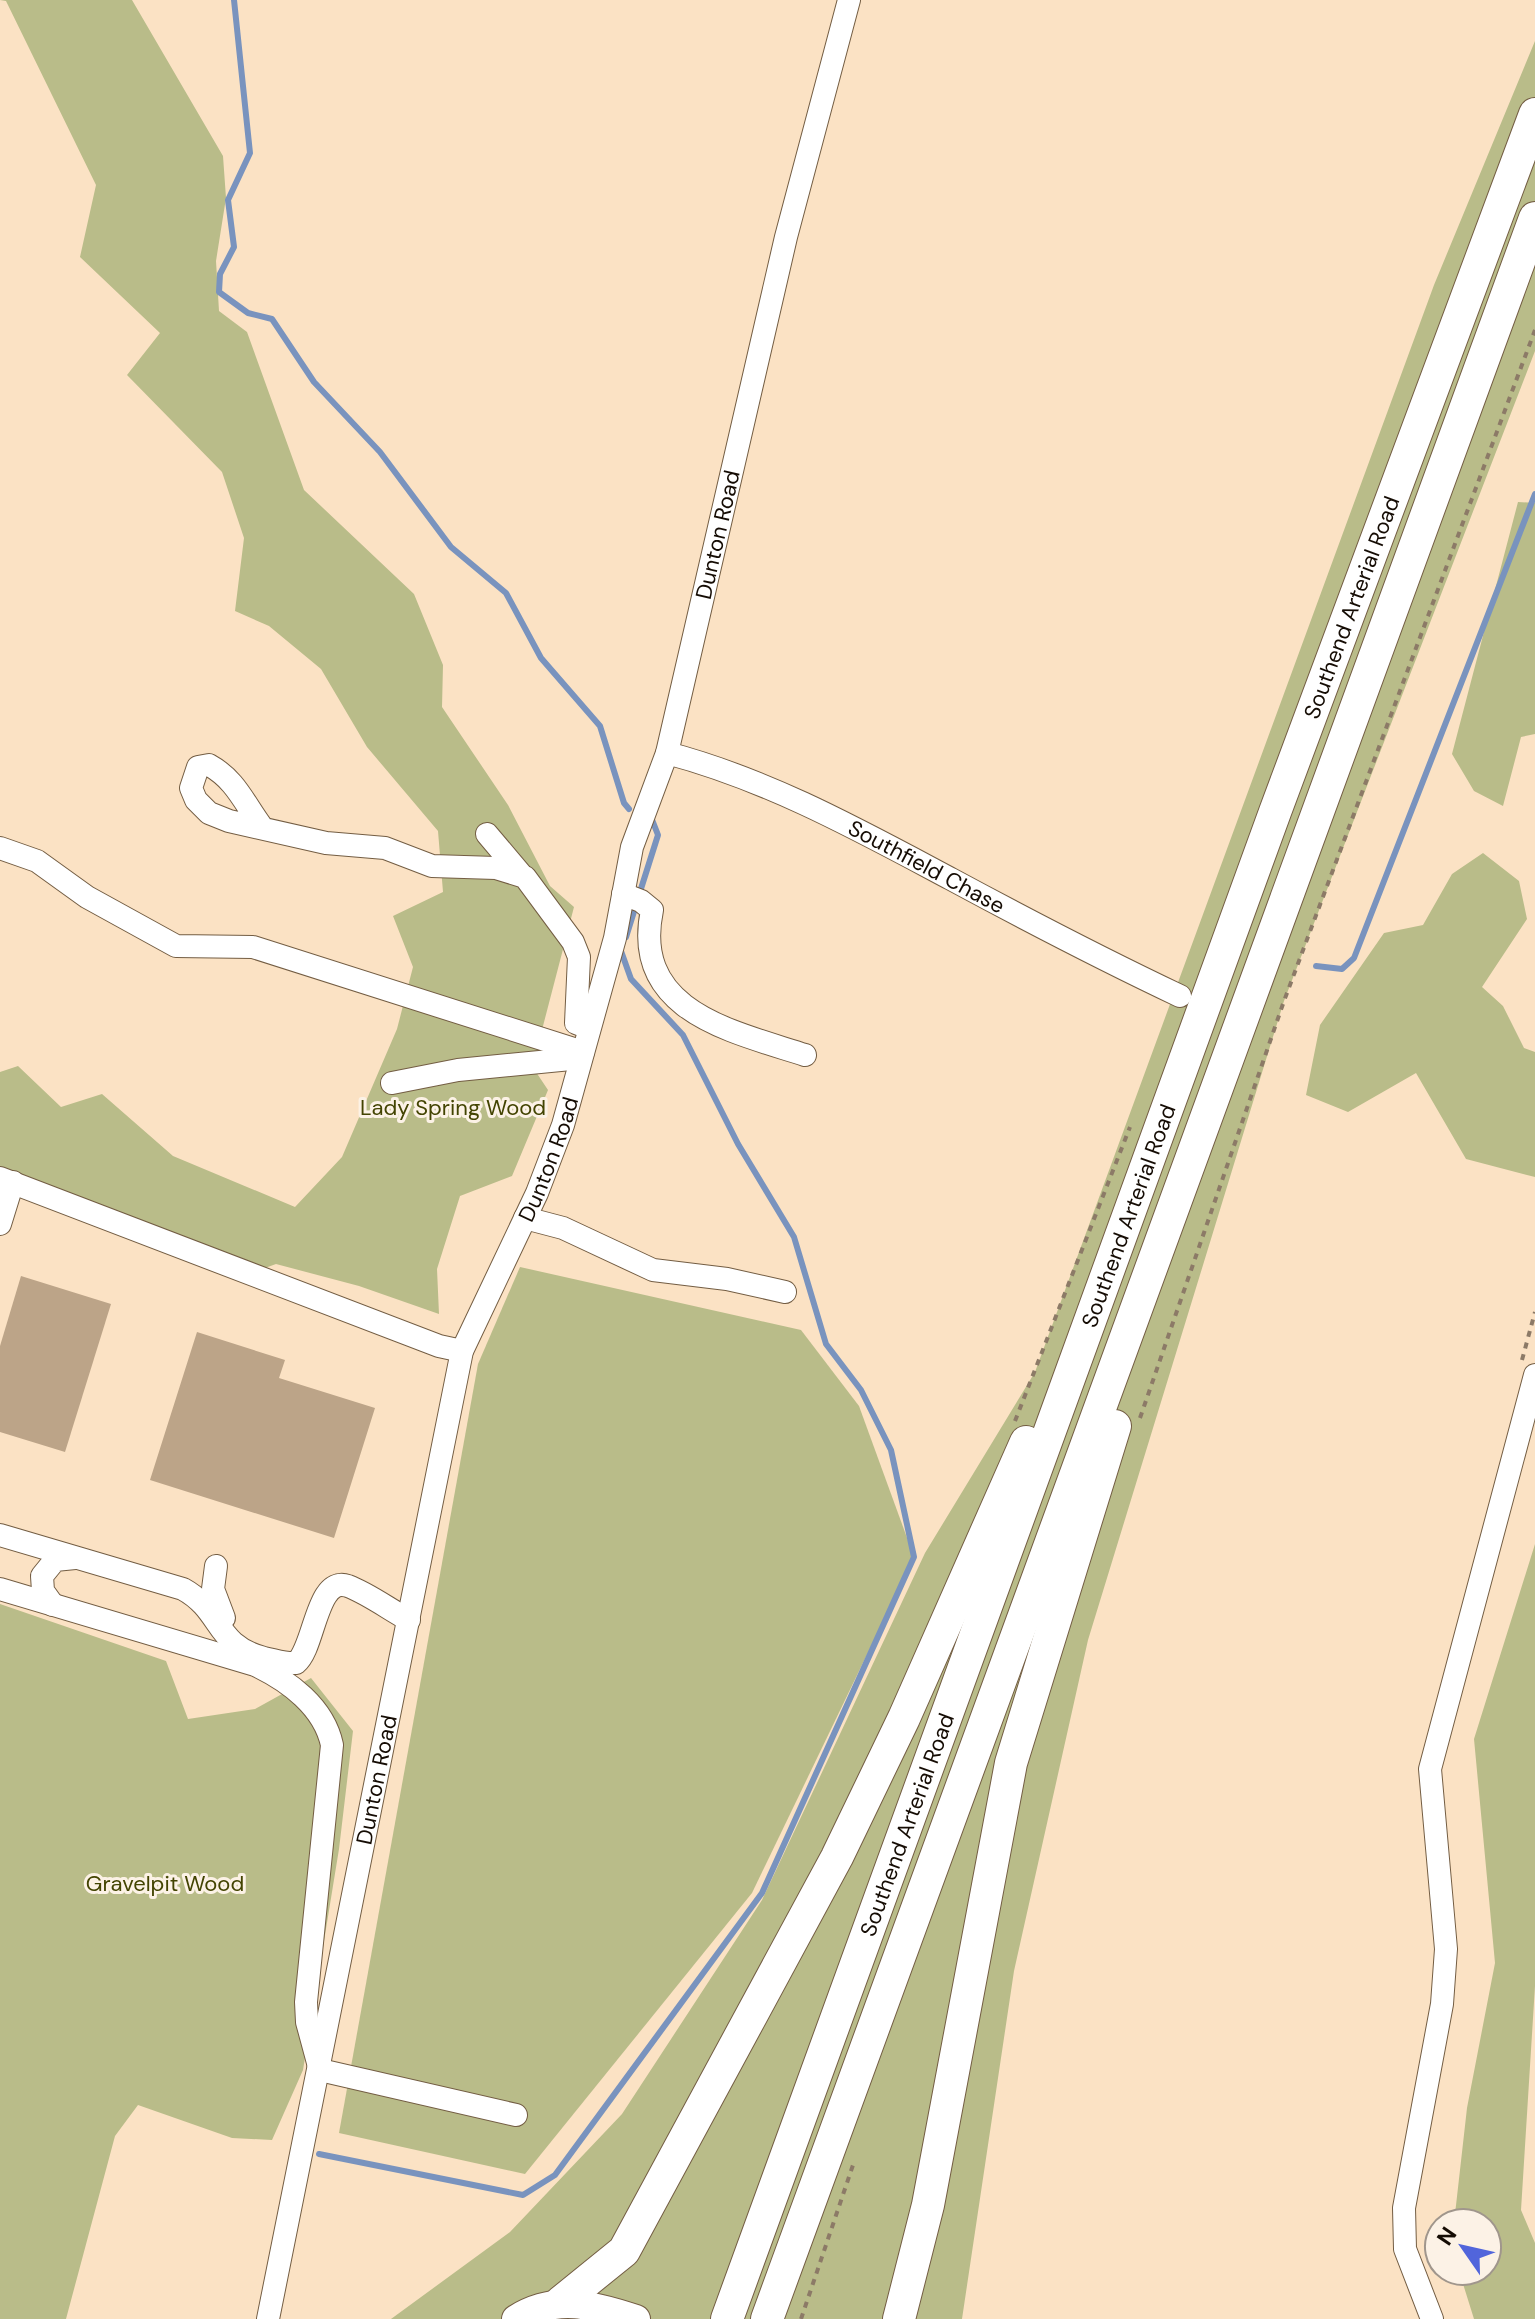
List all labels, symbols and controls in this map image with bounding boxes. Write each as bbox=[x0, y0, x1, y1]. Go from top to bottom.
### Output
street label: Dunton Road bbox=[689, 467, 747, 602]
street label: Southend Arterial Road bbox=[1297, 492, 1406, 723]
street label: Southfield Chase bbox=[843, 813, 1010, 920]
park label: Lady Spring Wood bbox=[360, 1093, 546, 1122]
street label: Dunton Road bbox=[512, 1093, 585, 1226]
street label: Southend Arterial Road bbox=[1075, 1100, 1183, 1331]
street label: Southend Arterial Road bbox=[853, 1709, 961, 1940]
street label: Dunton Road bbox=[349, 1713, 404, 1847]
park label: Gravelpit Wood bbox=[86, 1869, 244, 1898]
north arrow bbox=[1423, 2207, 1503, 2287]
text: N bbox=[1430, 2221, 1463, 2251]

